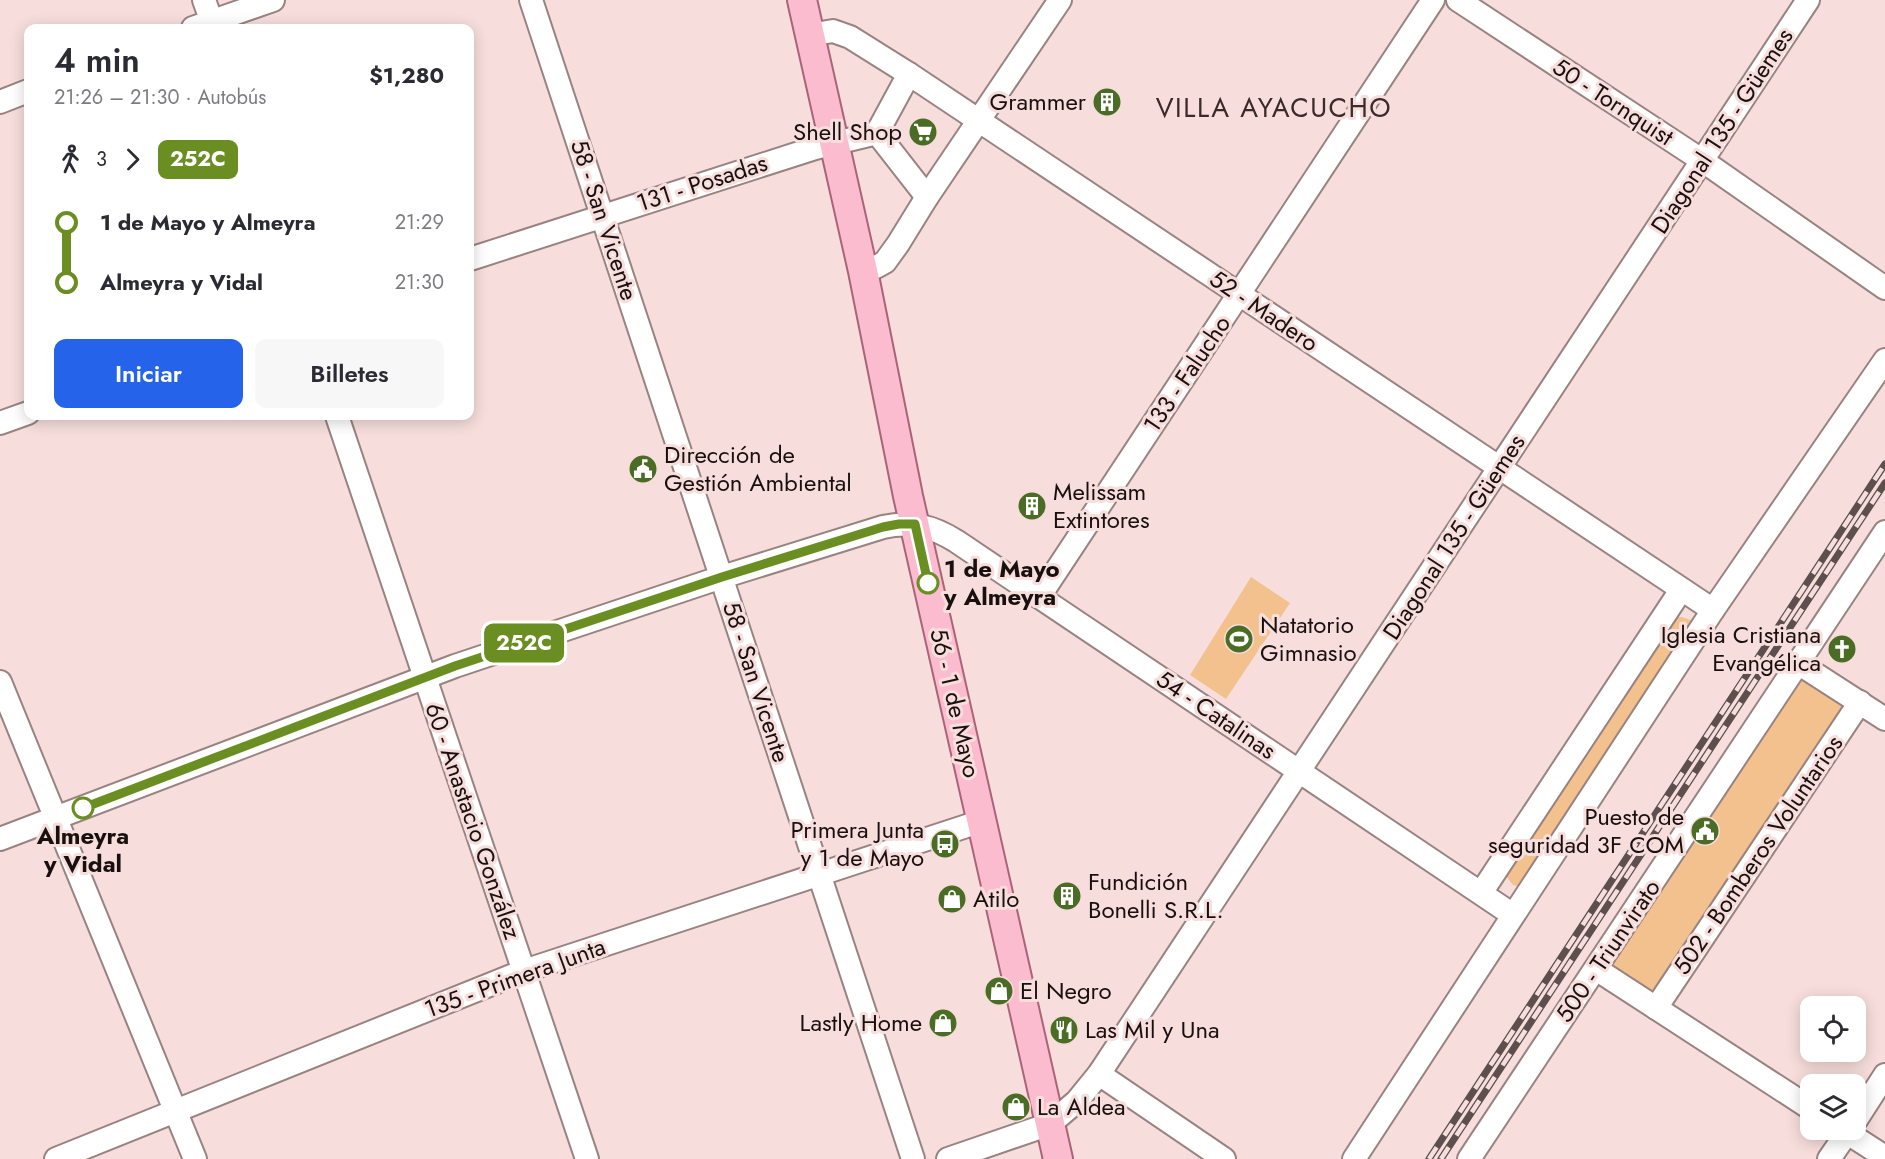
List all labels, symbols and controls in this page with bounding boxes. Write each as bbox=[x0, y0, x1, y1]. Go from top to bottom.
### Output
street label: Diagonal 135 - Güemes bbox=[1642, 21, 1801, 240]
text: 4 min bbox=[54, 37, 140, 84]
street label: 50 - Tornquist bbox=[1546, 49, 1681, 154]
text: $1,280 bbox=[369, 59, 444, 91]
text: 21:26 – 21:30 · Autobús bbox=[54, 83, 266, 112]
place label: Grammer bbox=[990, 84, 1087, 119]
building icon: Grammer bbox=[1091, 86, 1123, 118]
district label: VILLA AYACUCHO bbox=[1156, 88, 1392, 127]
place label: Shell Shop bbox=[793, 114, 902, 149]
supermarket icon: Shell Shop bbox=[907, 116, 939, 148]
street label: 58 - San Vicente bbox=[562, 135, 647, 305]
icon: walk bbox=[54, 143, 87, 176]
icon: forward bbox=[116, 143, 149, 176]
text: 252C bbox=[170, 144, 226, 174]
text: 3 bbox=[96, 145, 107, 174]
street label: 131 - Posadas bbox=[632, 145, 772, 220]
text: 1 de Mayo y Almeyra bbox=[100, 206, 316, 238]
text: 21:29 bbox=[395, 208, 444, 237]
street label: 52 - Madero bbox=[1203, 261, 1326, 360]
text: Almeyra y Vidal bbox=[100, 266, 263, 298]
text: 21:30 bbox=[395, 268, 444, 297]
street label: 133 - Falucho bbox=[1134, 308, 1239, 439]
button: Iniciar bbox=[54, 339, 243, 408]
button: Billetes bbox=[255, 339, 444, 408]
street label: Diagonal 135 - Güemes bbox=[1374, 427, 1533, 646]
place label: Dirección de Gestión Ambiental bbox=[664, 437, 852, 500]
public building icon: Dirección de Gestión Ambiental bbox=[627, 453, 659, 485]
place label: Melissam Extintores bbox=[1053, 474, 1150, 537]
building icon: Melissam Extintores bbox=[1016, 490, 1048, 522]
place label: 1 de Mayo y Almeyra bbox=[943, 551, 1060, 614]
marker: 1 de Mayo y Almeyra bbox=[917, 572, 939, 594]
street label: 58 - San Vicente bbox=[714, 597, 799, 767]
place label: Natatorio Gimnasio bbox=[1260, 607, 1357, 670]
place label: Iglesia Cristiana Evangélica bbox=[1661, 617, 1821, 680]
sports icon: Natatorio Gimnasio bbox=[1223, 623, 1255, 655]
line badge: 252C bbox=[482, 624, 566, 662]
street label: 56 - 1 de Mayo bbox=[921, 625, 990, 781]
text: 252C bbox=[496, 628, 552, 658]
church icon: Iglesia Cristiana Evangélica bbox=[1826, 633, 1858, 665]
street label: 54 - Catalinas bbox=[1149, 662, 1283, 768]
street label: 60 - Anastacio González bbox=[417, 698, 530, 944]
street label: 502 - Bomberos Voluntarios bbox=[1664, 728, 1851, 982]
marker: Almeyra y Vidal bbox=[72, 797, 94, 819]
place label: Puesto de seguridad 3F COM bbox=[1488, 799, 1684, 862]
place label: Primera Junta y 1 de Mayo bbox=[791, 812, 924, 875]
public building icon: Puesto de seguridad 3F COM bbox=[1689, 815, 1721, 847]
place label: Almeyra y Vidal bbox=[36, 818, 129, 881]
bus stop icon: Primera Junta y 1 de Mayo bbox=[929, 828, 961, 860]
place label: Fundición Bonelli S.R.L. bbox=[1088, 864, 1224, 927]
street label: 500 - Triunvirato bbox=[1547, 872, 1669, 1029]
building icon: Fundición Bonelli S.R.L. bbox=[1051, 880, 1083, 912]
place label: Atilo bbox=[973, 881, 1019, 916]
shop icon: Atilo bbox=[936, 883, 968, 915]
street label: 135 - Primera Junta bbox=[419, 929, 610, 1027]
place label: El Negro bbox=[1020, 973, 1112, 1008]
shop icon: El Negro bbox=[983, 975, 1015, 1007]
map controls bbox=[1800, 996, 1866, 1140]
button: locate bbox=[1800, 996, 1866, 1062]
place label: Lastly Home bbox=[800, 1005, 922, 1040]
shop icon: Lastly Home bbox=[927, 1007, 959, 1039]
place label: Las Mil y Una bbox=[1085, 1012, 1220, 1047]
restaurant icon: Las Mil y Una bbox=[1048, 1014, 1080, 1046]
button: layers bbox=[1800, 1074, 1866, 1140]
place label: La Aldea bbox=[1037, 1089, 1126, 1124]
shop icon: La Aldea bbox=[1000, 1091, 1032, 1123]

